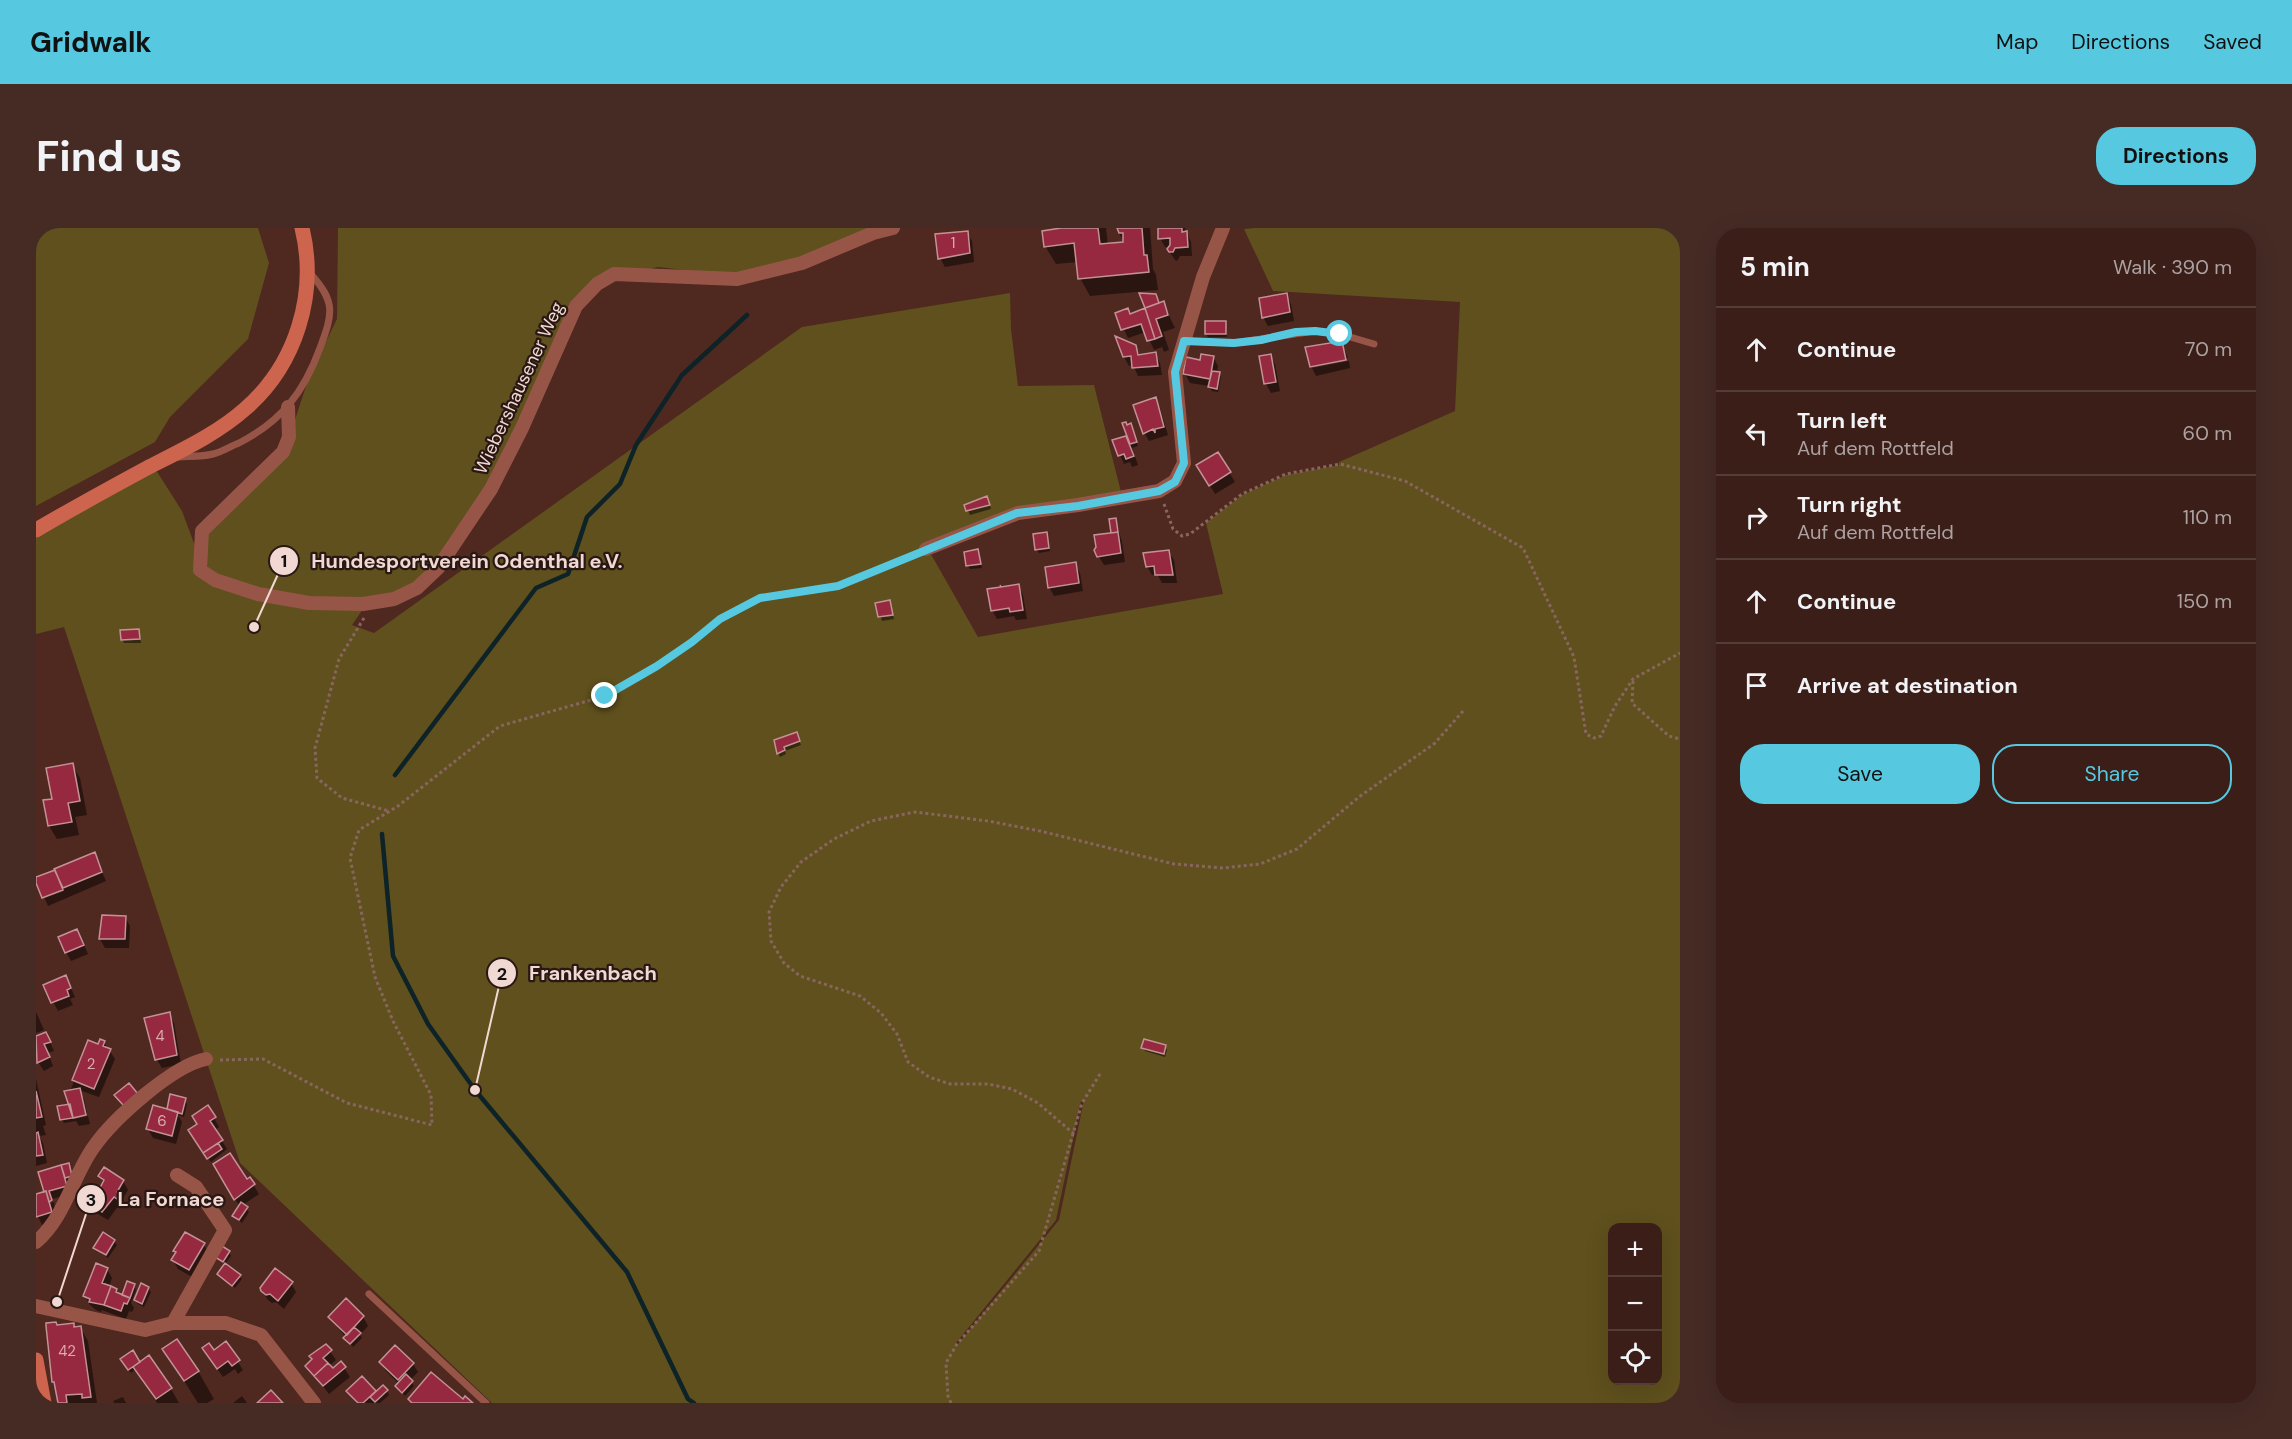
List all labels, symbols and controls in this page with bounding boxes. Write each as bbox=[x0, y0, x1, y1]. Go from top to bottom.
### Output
text: Gridwalk bbox=[30, 24, 152, 61]
text: Map bbox=[1996, 28, 2038, 56]
text: Directions bbox=[2071, 28, 2170, 56]
text: Saved bbox=[2203, 28, 2262, 56]
button: Directions bbox=[2096, 127, 2256, 185]
text: Find us bbox=[36, 129, 182, 184]
house number: 1 bbox=[951, 233, 955, 253]
text: 5 min bbox=[1740, 250, 1810, 284]
text: Walk · 390 m bbox=[2113, 254, 2232, 280]
street label: Wiebershausener Weg bbox=[468, 298, 570, 478]
route start bbox=[1326, 320, 1352, 346]
icon: ahead bbox=[1740, 333, 1773, 366]
text: Continue bbox=[1797, 335, 1896, 364]
text: 70 m bbox=[2185, 336, 2232, 362]
text: Turn left bbox=[1797, 406, 1887, 435]
icon: left bbox=[1740, 417, 1773, 450]
text: 60 m bbox=[2183, 420, 2232, 446]
text: Auf dem Rottfeld bbox=[1797, 435, 1954, 461]
text: Turn right bbox=[1797, 490, 1902, 519]
icon: right bbox=[1740, 501, 1773, 534]
text: 110 m bbox=[2183, 504, 2232, 530]
text: Auf dem Rottfeld bbox=[1797, 519, 1954, 545]
callout: Hundesportverein Odenthal e.V. bbox=[269, 542, 635, 580]
text: Hundesportverein Odenthal e.V. bbox=[311, 548, 623, 574]
text: 1 bbox=[281, 549, 287, 573]
icon: ahead bbox=[1740, 585, 1773, 618]
text: Continue bbox=[1797, 587, 1896, 616]
text: 150 m bbox=[2177, 588, 2232, 614]
icon: arrive bbox=[1740, 669, 1773, 702]
text: Arrive at destination bbox=[1797, 671, 2018, 700]
route end bbox=[591, 682, 617, 708]
button: Save bbox=[1740, 744, 1980, 804]
button: Share bbox=[1992, 744, 2232, 804]
callout: Frankenbach bbox=[487, 954, 669, 992]
text: Frankenbach bbox=[529, 960, 657, 986]
text: 2 bbox=[497, 962, 507, 986]
house number: 4 bbox=[155, 1026, 165, 1046]
house number: 2 bbox=[87, 1054, 95, 1074]
house number: 6 bbox=[157, 1111, 167, 1131]
callout: La Fornace bbox=[76, 1180, 236, 1218]
text: La Fornace bbox=[118, 1186, 224, 1212]
text: 3 bbox=[86, 1188, 96, 1212]
map controls bbox=[1608, 1223, 1662, 1385]
button: + bbox=[1608, 1223, 1662, 1277]
button: − bbox=[1608, 1277, 1662, 1331]
button: locate bbox=[1608, 1331, 1662, 1385]
house number: 42 bbox=[58, 1341, 76, 1361]

